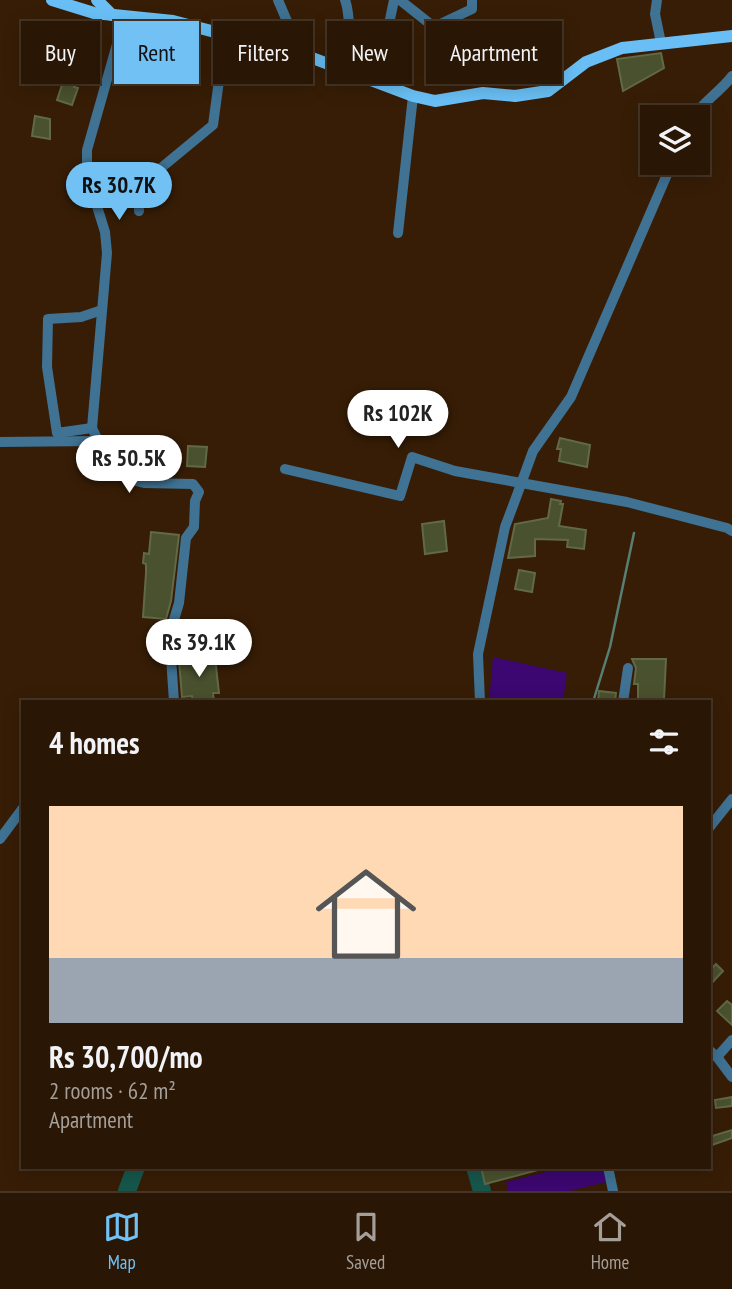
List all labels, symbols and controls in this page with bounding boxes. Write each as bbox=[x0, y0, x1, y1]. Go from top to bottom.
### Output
chip: Buy bbox=[21, 21, 100, 84]
chip: Rent bbox=[114, 21, 199, 84]
chip: Filters bbox=[213, 21, 313, 84]
chip: New bbox=[327, 21, 412, 84]
chip: Apartment bbox=[426, 21, 562, 84]
map controls bbox=[640, 105, 710, 175]
button: layers bbox=[640, 105, 710, 175]
pin: Rs 30.7K bbox=[47, 162, 191, 222]
text: Rs 30.7K bbox=[82, 170, 156, 199]
pin: Rs 102K bbox=[333, 391, 463, 450]
text: Rs 102K bbox=[363, 398, 433, 427]
pin: Rs 50.5K bbox=[57, 435, 201, 495]
text: Rs 50.5K bbox=[92, 443, 166, 472]
pin: Rs 39.1K bbox=[127, 620, 271, 679]
text: Rs 39.1K bbox=[162, 627, 236, 656]
text: 4 homes bbox=[49, 723, 140, 762]
icon: filters bbox=[645, 723, 683, 761]
icon: home bbox=[303, 851, 429, 977]
text: Rs 30,700/mo bbox=[49, 1037, 203, 1076]
text: 2 rooms · 62 m² bbox=[49, 1076, 176, 1105]
text: Apartment bbox=[49, 1105, 133, 1134]
tab: Map bbox=[103, 1208, 141, 1274]
tab: Saved bbox=[346, 1208, 385, 1274]
tab: Home bbox=[591, 1208, 629, 1274]

